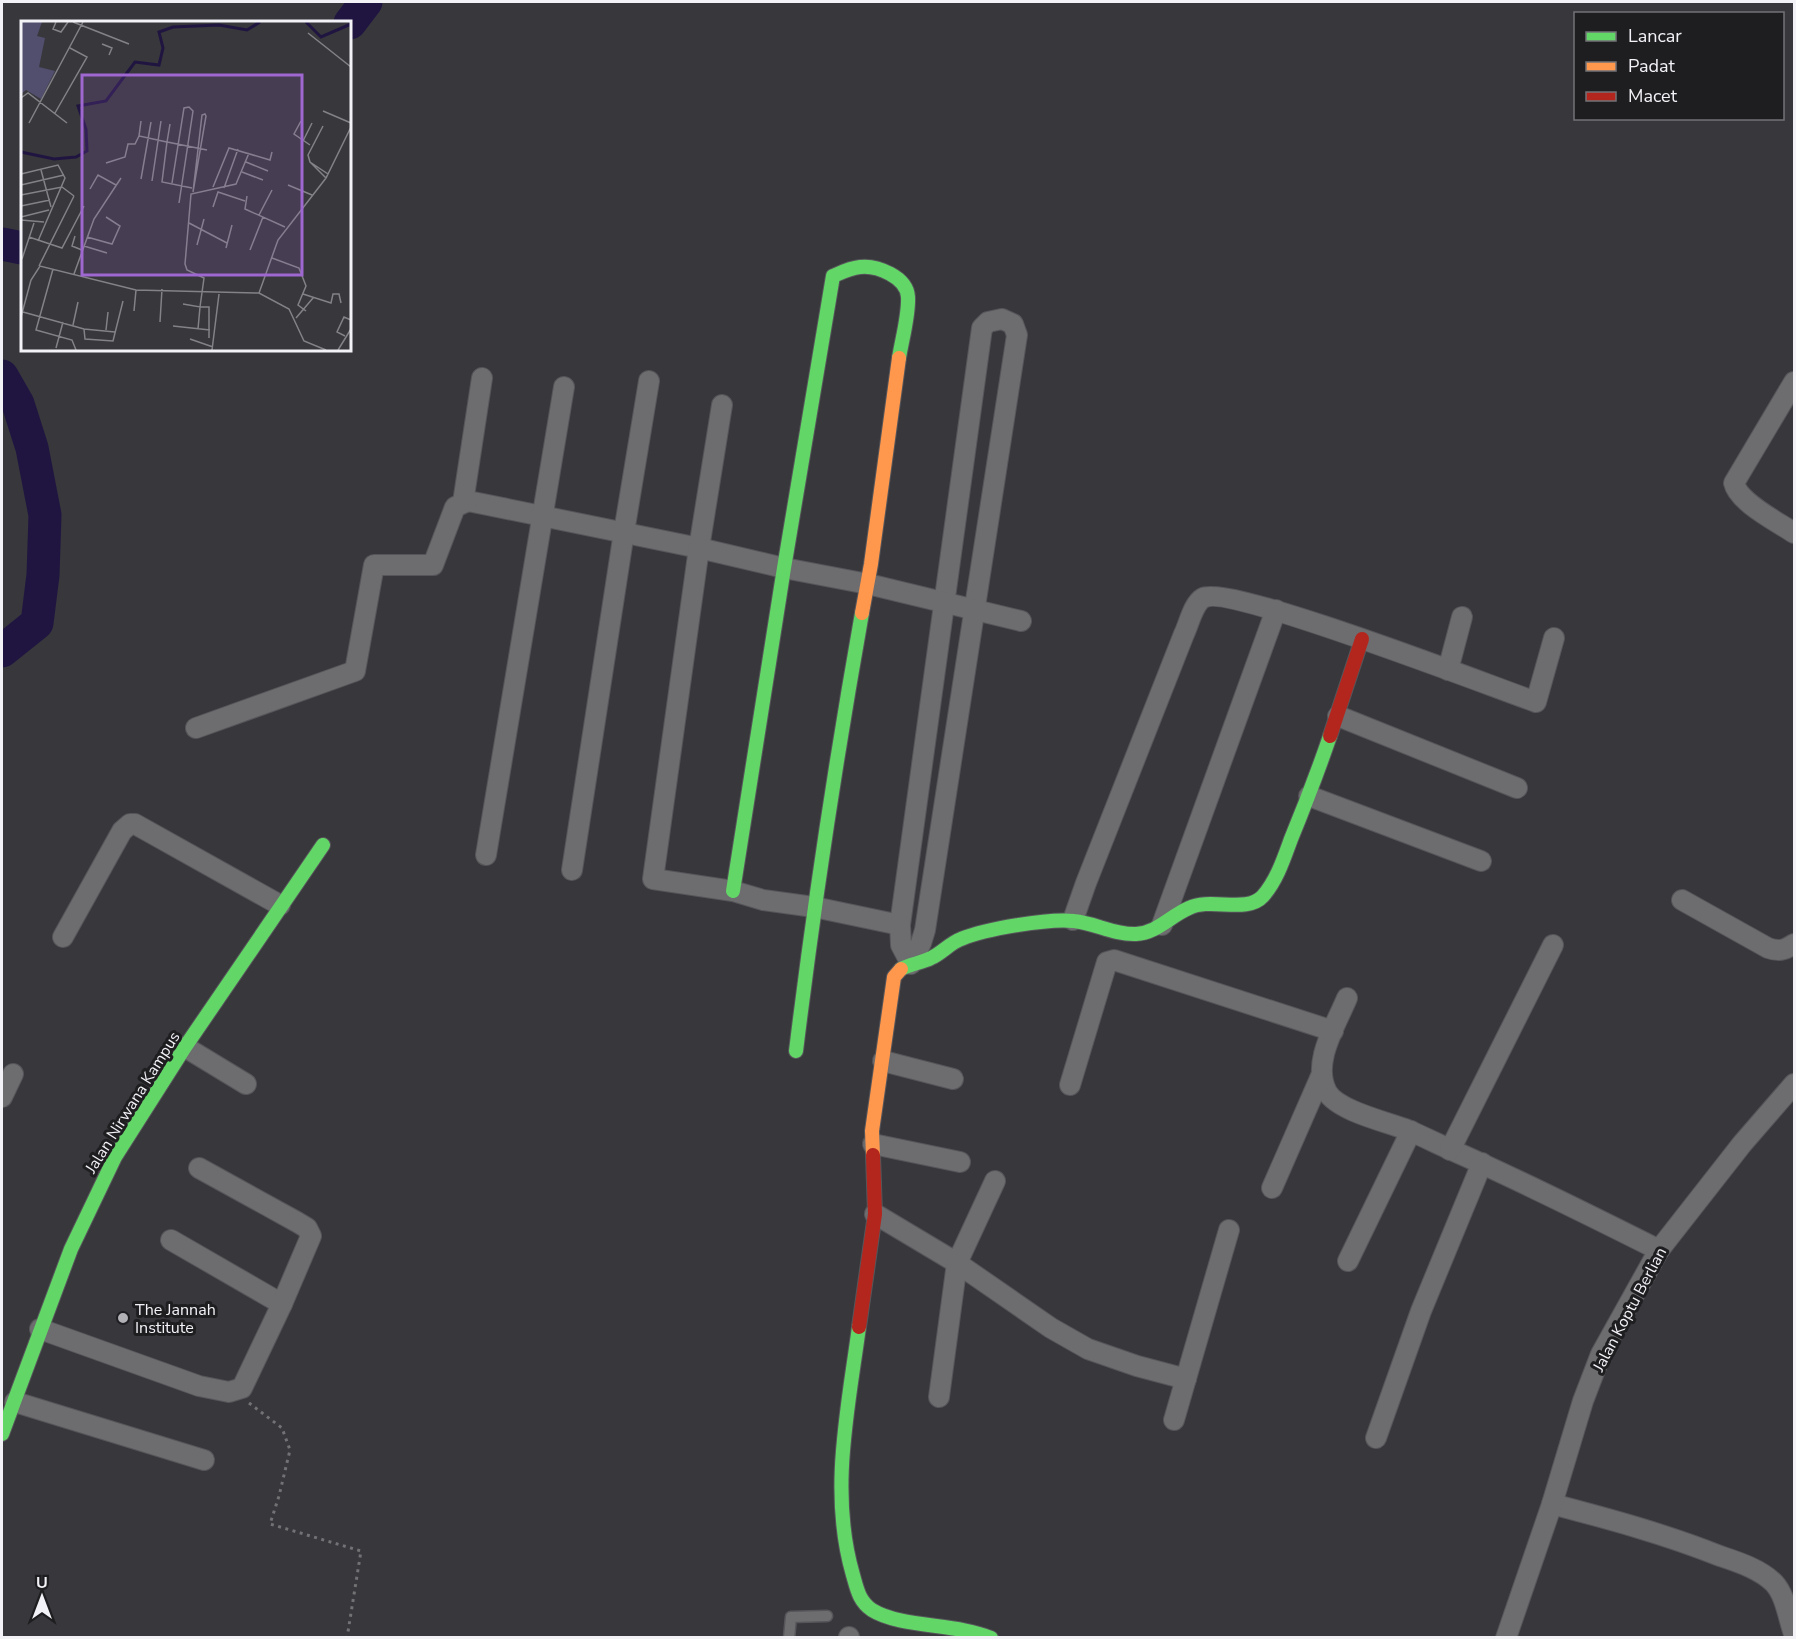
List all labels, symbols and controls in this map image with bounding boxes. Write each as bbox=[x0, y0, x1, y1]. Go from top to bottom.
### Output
legend bbox=[1574, 12, 1784, 120]
inset map bbox=[21, 21, 351, 351]
text: Lancar bbox=[1628, 24, 1682, 48]
text: Padat bbox=[1628, 54, 1676, 78]
text: Macet bbox=[1628, 84, 1678, 108]
street label: Jalan Nirwana Kampus bbox=[80, 1027, 185, 1179]
street label: Jalan Koptu Berlian bbox=[1587, 1243, 1672, 1376]
place label: The Jannah Institute bbox=[135, 1299, 216, 1339]
marker: The Jannah Institute bbox=[116, 1311, 130, 1325]
north arrow bbox=[12, 1567, 72, 1627]
text: U bbox=[36, 1572, 48, 1594]

